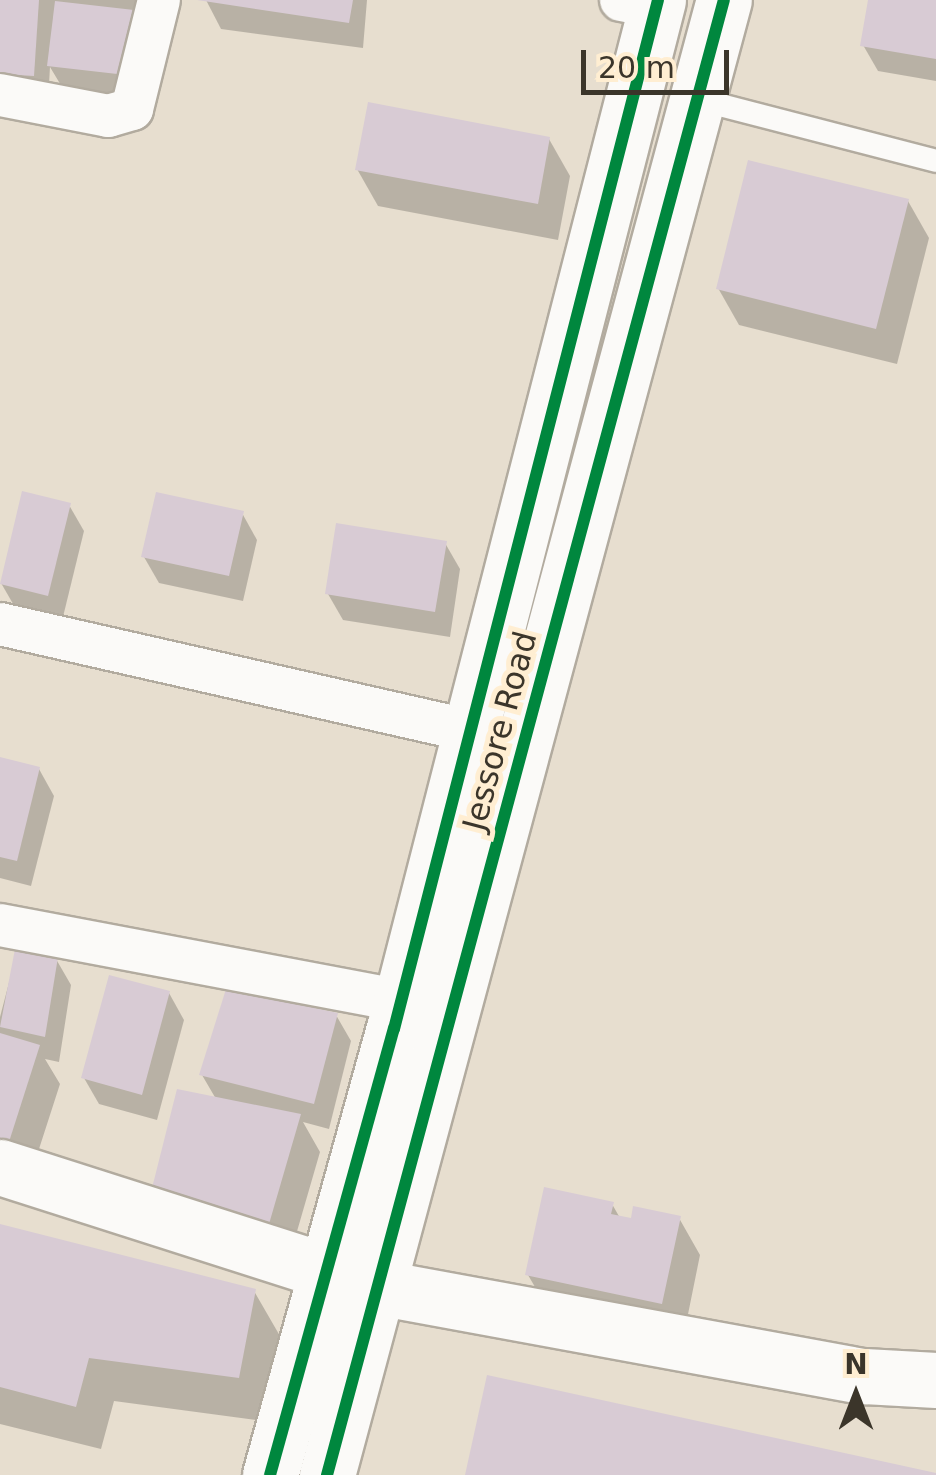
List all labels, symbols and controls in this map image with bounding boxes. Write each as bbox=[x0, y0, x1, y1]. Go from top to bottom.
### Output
scale bar bbox=[586, 30, 734, 92]
text: 20 m bbox=[598, 50, 675, 85]
street label: Jessore Road bbox=[455, 627, 545, 835]
north arrow bbox=[806, 1345, 906, 1445]
text: N bbox=[844, 1348, 868, 1381]

